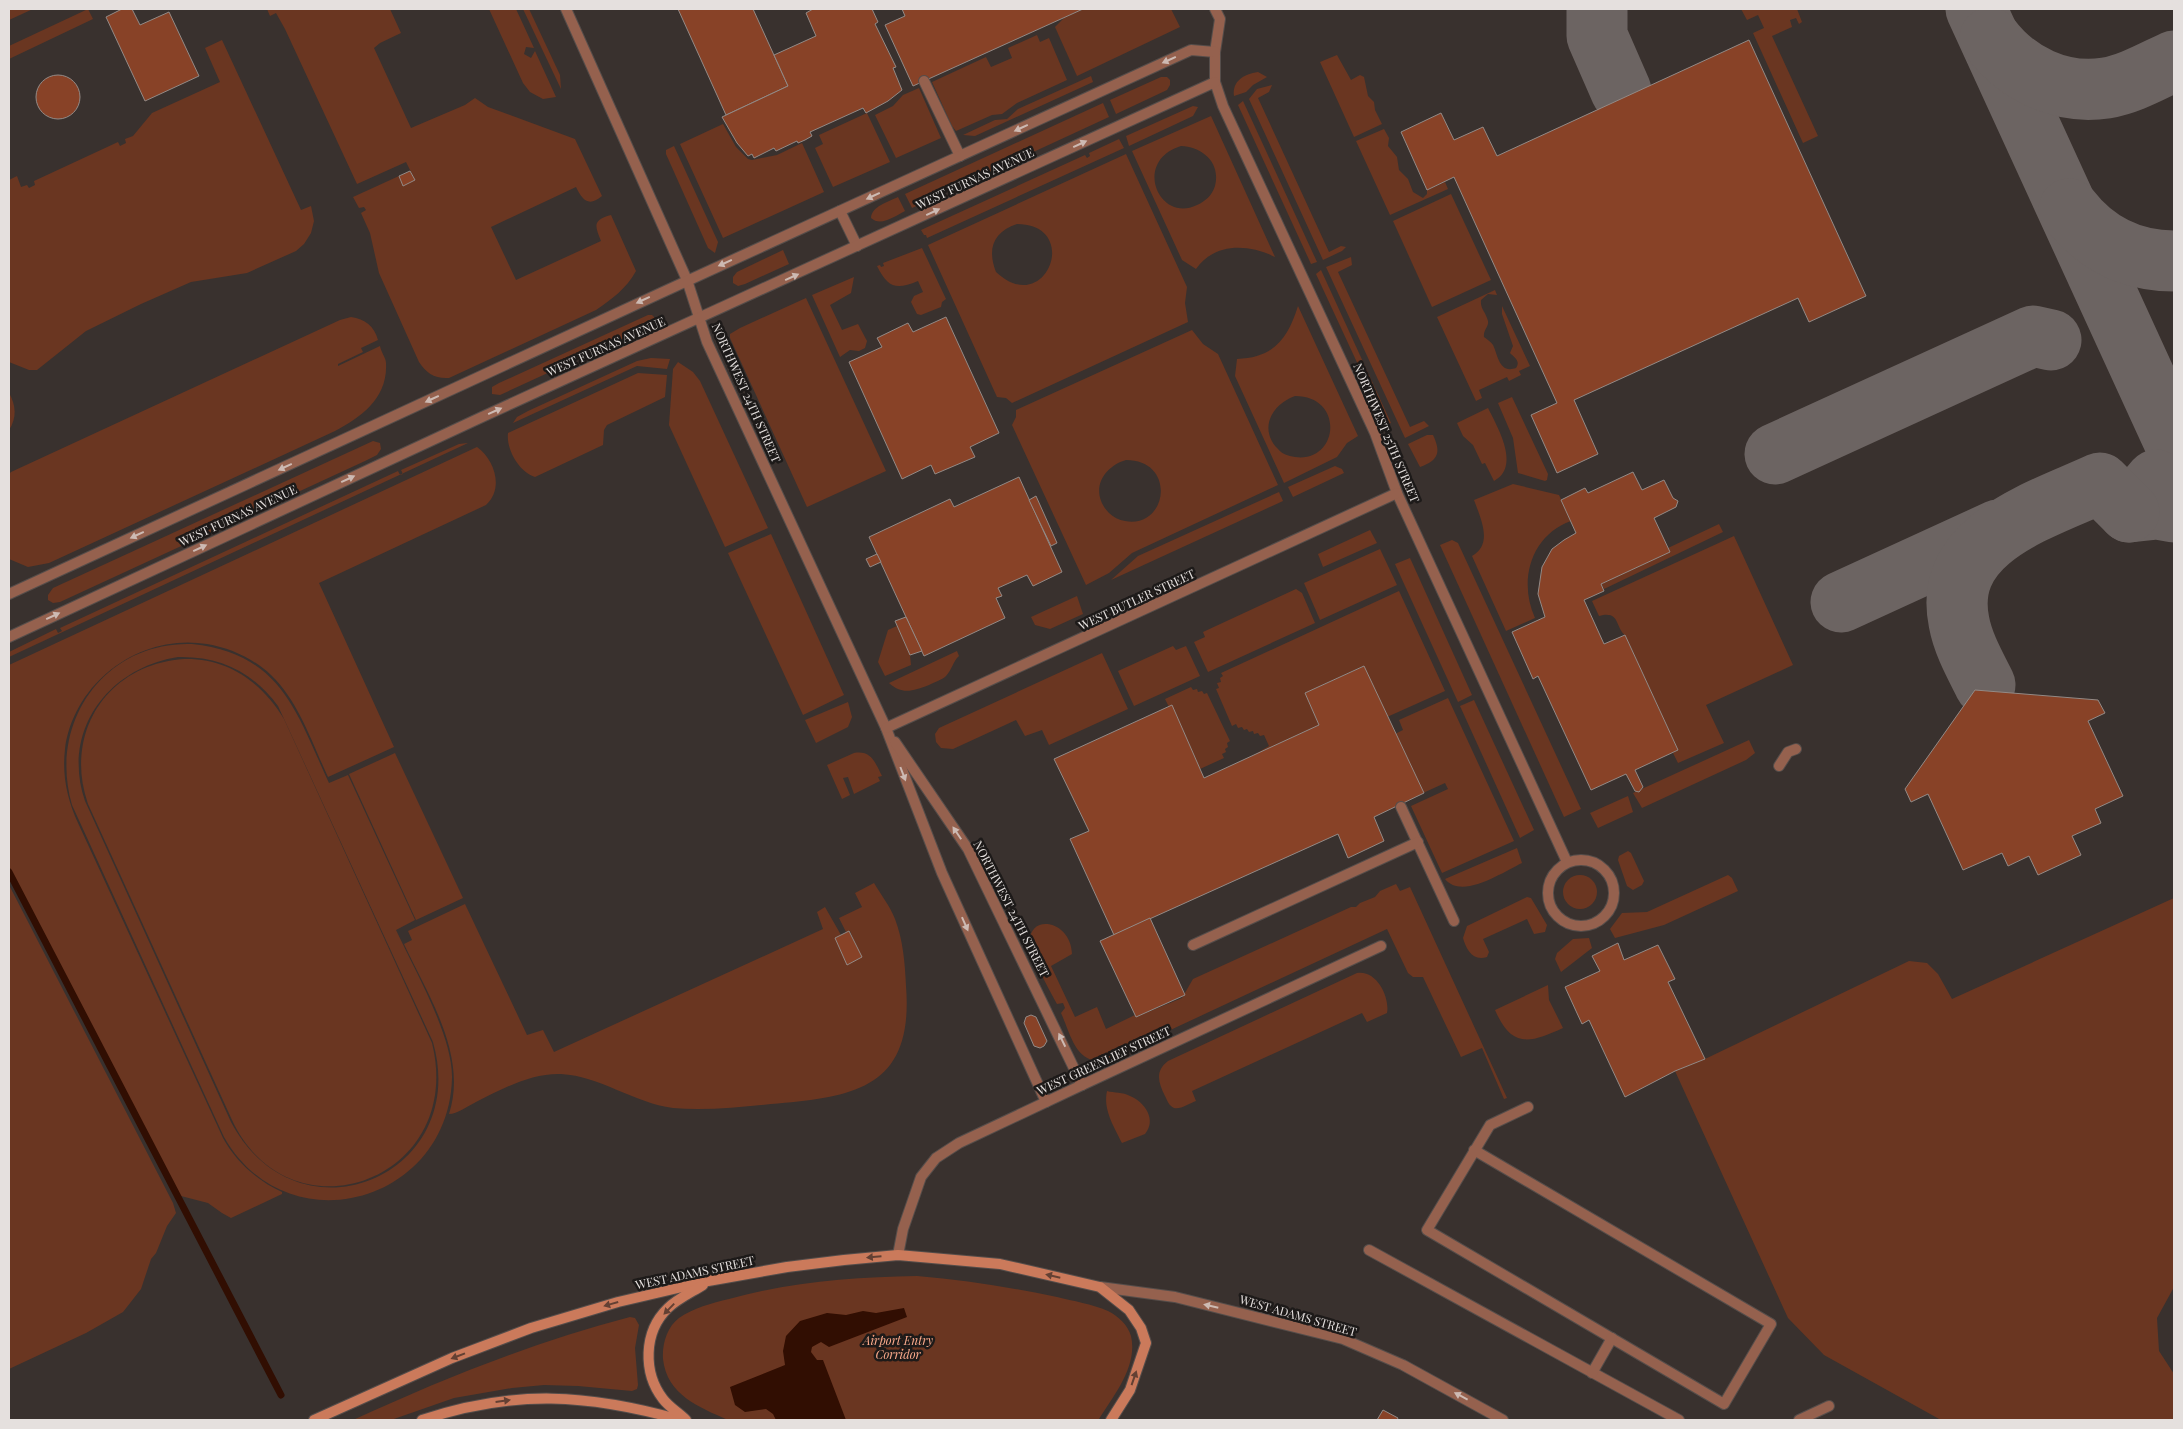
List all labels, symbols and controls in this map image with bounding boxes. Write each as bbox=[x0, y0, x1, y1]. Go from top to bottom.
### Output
one-way arrow bbox=[1162, 57, 1176, 65]
one-way arrow bbox=[1014, 124, 1028, 132]
one-way arrow bbox=[1073, 139, 1087, 147]
street label: WEST FURNAS AVENUE bbox=[912, 144, 1036, 213]
one-way arrow bbox=[866, 192, 880, 200]
one-way arrow bbox=[926, 208, 940, 216]
one-way arrow bbox=[718, 259, 732, 267]
one-way arrow bbox=[785, 272, 799, 280]
one-way arrow bbox=[635, 296, 650, 305]
street label: WEST FURNAS AVENUE bbox=[543, 313, 667, 380]
street label: NORTHWEST 24TH STREET bbox=[709, 320, 785, 465]
street label: NORTHWEST 25TH STREET bbox=[1350, 360, 1424, 505]
one-way arrow bbox=[425, 396, 439, 404]
one-way arrow bbox=[488, 407, 502, 415]
one-way arrow bbox=[278, 464, 292, 472]
one-way arrow bbox=[341, 475, 355, 483]
street label: WEST FURNAS AVENUE bbox=[175, 481, 299, 550]
one-way arrow bbox=[130, 532, 144, 540]
one-way arrow bbox=[193, 543, 207, 551]
street label: WEST BUTLER STREET bbox=[1075, 565, 1198, 634]
one-way arrow bbox=[46, 612, 60, 620]
one-way arrow bbox=[899, 767, 907, 782]
one-way arrow bbox=[952, 826, 962, 840]
street label: NORTHWEST 24TH STREET bbox=[970, 838, 1054, 980]
one-way arrow bbox=[962, 917, 970, 931]
street label: WEST GREENLIEF STREET bbox=[1033, 1022, 1174, 1099]
one-way arrow bbox=[1057, 1033, 1065, 1047]
street label: WEST ADAMS STREET bbox=[633, 1251, 756, 1293]
one-way arrow bbox=[866, 1254, 882, 1262]
one-way arrow bbox=[1045, 1272, 1060, 1280]
street label: WEST ADAMS STREET bbox=[1237, 1290, 1359, 1340]
one-way arrow bbox=[604, 1300, 619, 1308]
one-way arrow bbox=[1203, 1302, 1218, 1310]
one-way arrow bbox=[663, 1303, 675, 1315]
park label: Airport Entry Corridor bbox=[861, 1332, 933, 1362]
one-way arrow bbox=[450, 1353, 465, 1360]
one-way arrow bbox=[1131, 1370, 1139, 1385]
one-way arrow bbox=[1454, 1392, 1468, 1400]
one-way arrow bbox=[495, 1397, 511, 1405]

